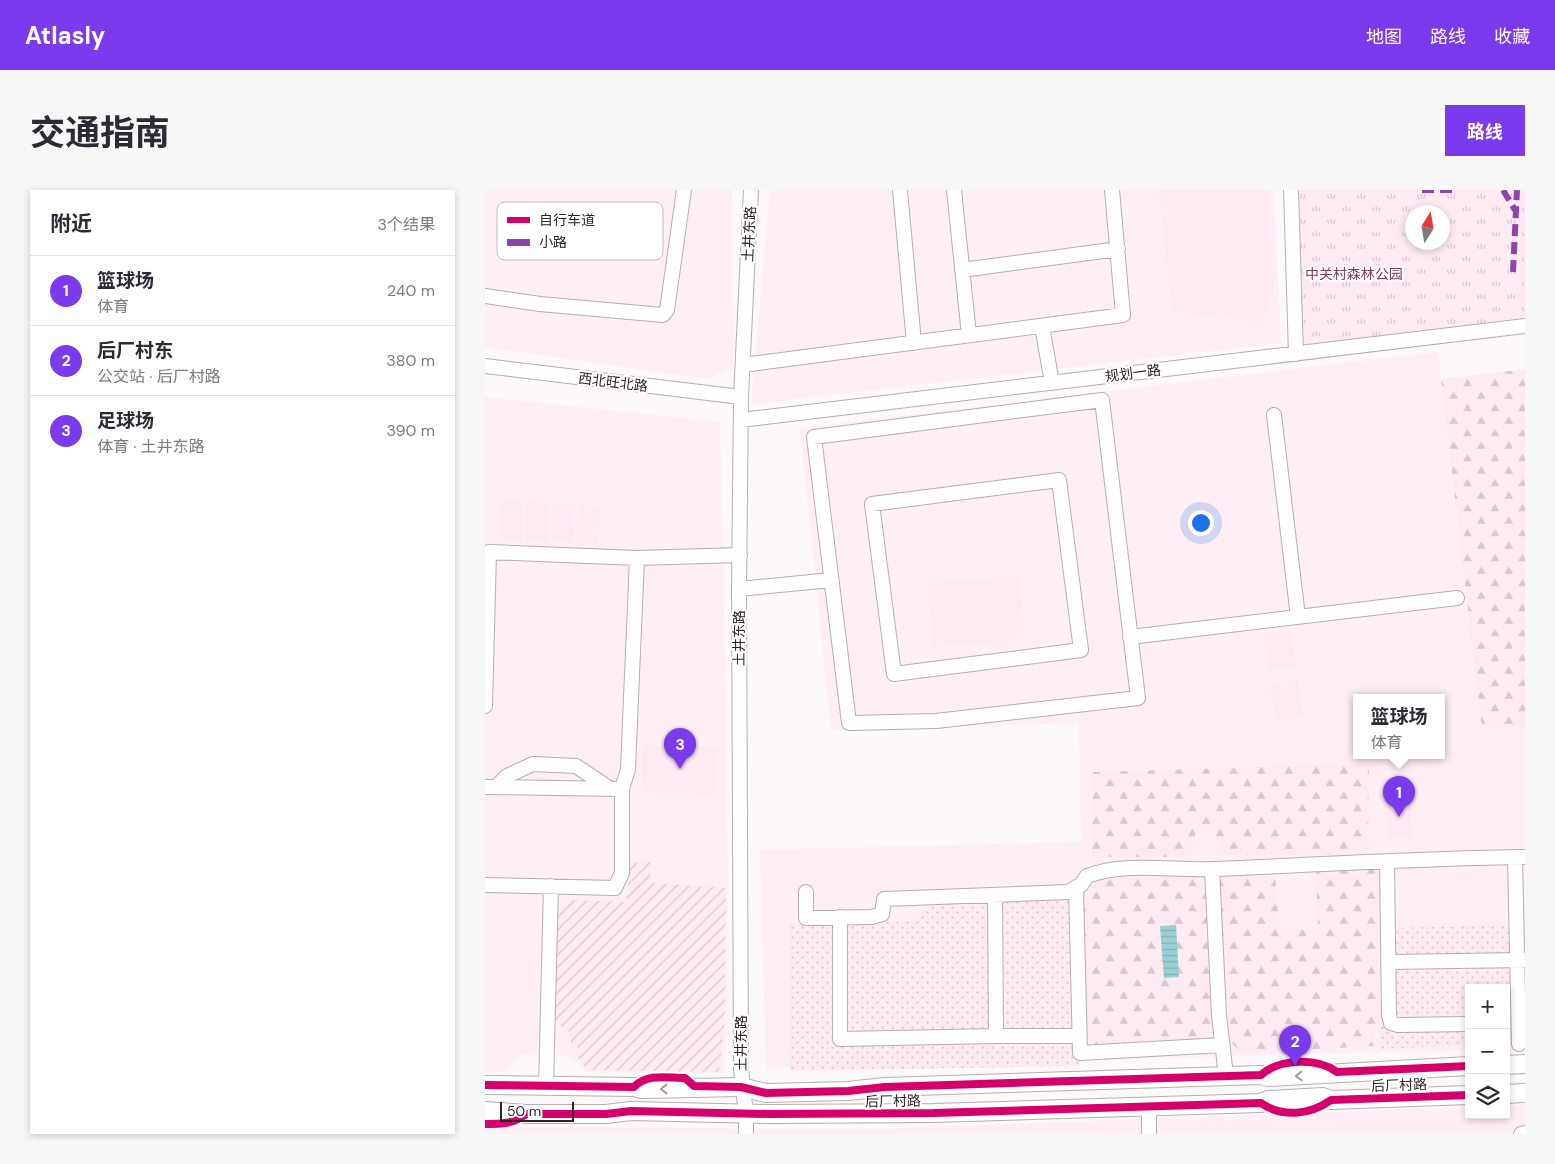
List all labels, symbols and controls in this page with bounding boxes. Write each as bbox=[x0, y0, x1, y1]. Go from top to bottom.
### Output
text: Atlasly bbox=[25, 20, 105, 51]
text: 地图 bbox=[1366, 25, 1402, 49]
text: 路线 bbox=[1430, 25, 1466, 49]
text: 收藏 bbox=[1494, 25, 1530, 49]
button: 路线 bbox=[1445, 105, 1525, 156]
text: 交通指南 bbox=[30, 110, 170, 156]
legend bbox=[497, 202, 663, 260]
north arrow bbox=[1405, 205, 1450, 250]
street label: 土井东路 bbox=[739, 206, 759, 262]
text: 附近 bbox=[50, 210, 92, 238]
text: 自行车道 bbox=[539, 211, 595, 229]
text: 3个结果 bbox=[378, 214, 435, 235]
text: 小路 bbox=[539, 233, 567, 251]
park label: 中关村森林公园 bbox=[1305, 265, 1403, 283]
text: 篮球场 bbox=[97, 268, 154, 293]
text: 1 bbox=[63, 280, 69, 301]
text: 240 m bbox=[387, 280, 435, 301]
text: 体育 bbox=[97, 296, 129, 317]
text: 后厂村东 bbox=[97, 338, 173, 363]
text: 2 bbox=[61, 350, 71, 371]
text: 380 m bbox=[386, 350, 435, 371]
street label: 规划一路 bbox=[1104, 361, 1162, 385]
text: 公交站 · 后厂村路 bbox=[97, 366, 221, 387]
street label: 西北旺北路 bbox=[577, 369, 649, 395]
text: 足球场 bbox=[97, 408, 154, 433]
text: 3 bbox=[61, 420, 71, 441]
text: 390 m bbox=[387, 420, 435, 441]
text: 体育 · 土井东路 bbox=[97, 436, 205, 457]
your location bbox=[1188, 510, 1214, 536]
street label: 土井东路 bbox=[730, 610, 748, 666]
popup bbox=[1353, 694, 1445, 759]
text: 篮球场 bbox=[1370, 704, 1428, 729]
pin: 3 bbox=[664, 728, 696, 769]
text: 体育 bbox=[1370, 732, 1403, 753]
pin: 1 bbox=[1383, 776, 1415, 817]
map controls bbox=[1465, 984, 1510, 1119]
button: + bbox=[1465, 984, 1510, 1029]
street label: 土井东路 bbox=[732, 1015, 750, 1071]
pin: 2 bbox=[1279, 1025, 1311, 1066]
button: − bbox=[1465, 1029, 1510, 1074]
one-way arrow bbox=[1295, 1070, 1303, 1081]
button: layers bbox=[1465, 1074, 1510, 1119]
street label: 后厂村路 bbox=[1371, 1075, 1427, 1095]
one-way arrow bbox=[660, 1084, 668, 1094]
street label: 后厂村路 bbox=[865, 1092, 921, 1110]
scale bar bbox=[500, 1099, 574, 1122]
text: 50 m bbox=[507, 1102, 541, 1120]

